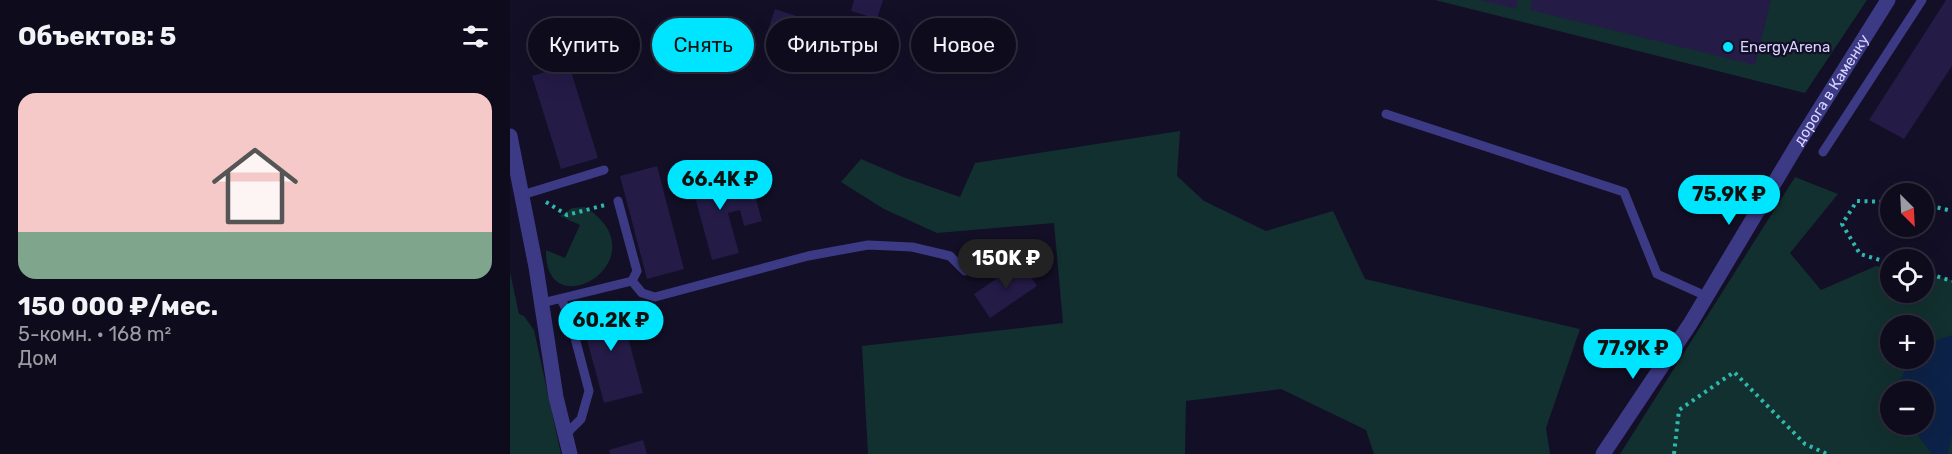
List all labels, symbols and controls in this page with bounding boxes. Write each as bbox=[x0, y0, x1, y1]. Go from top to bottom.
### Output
chip: Купить bbox=[528, 18, 640, 72]
chip: Снять bbox=[652, 18, 754, 72]
chip: Фильтры bbox=[766, 18, 899, 72]
chip: Новое bbox=[911, 18, 1016, 72]
icon: filters bbox=[459, 20, 492, 53]
text: Объектов: 5 bbox=[18, 21, 176, 52]
street label: дорога в Каменку bbox=[1790, 31, 1873, 149]
place label: EnergyArena bbox=[1740, 38, 1830, 56]
marker: EnergyArena bbox=[1721, 40, 1735, 54]
icon: home bbox=[201, 132, 309, 240]
pin: 66.4K ₽ bbox=[665, 160, 775, 211]
text: 66.4K ₽ bbox=[681, 167, 759, 191]
pin: 75.9K ₽ bbox=[1674, 175, 1784, 226]
text: 75.9K ₽ bbox=[1692, 182, 1766, 206]
north arrow bbox=[1880, 183, 1934, 237]
map controls bbox=[1880, 183, 1934, 435]
pin: 150K ₽ bbox=[957, 239, 1055, 290]
text: 150K ₽ bbox=[972, 246, 1040, 270]
button: locate bbox=[1880, 249, 1934, 303]
text: 150 000 ₽/мес. bbox=[18, 291, 218, 322]
pin: 60.2K ₽ bbox=[556, 301, 666, 352]
text: 60.2K ₽ bbox=[572, 308, 650, 332]
button: + bbox=[1880, 315, 1934, 369]
text: 5-комн. · 168 m² bbox=[18, 322, 171, 346]
pin: 77.9K ₽ bbox=[1578, 329, 1688, 380]
text: 77.9K ₽ bbox=[1597, 336, 1669, 360]
text: Дом bbox=[18, 346, 57, 370]
button: − bbox=[1880, 381, 1934, 435]

